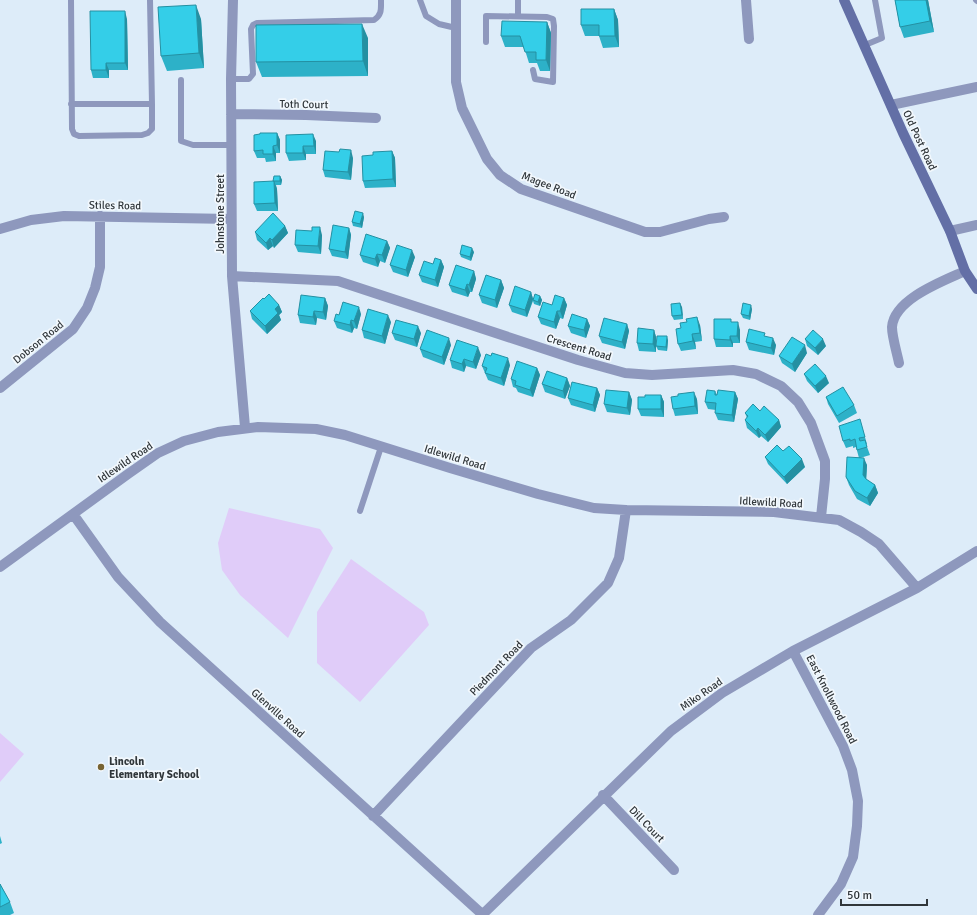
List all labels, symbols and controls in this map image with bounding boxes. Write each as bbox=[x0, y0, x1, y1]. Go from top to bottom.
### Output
street label: Toth Court bbox=[279, 98, 329, 111]
street label: Old Post Road bbox=[900, 108, 939, 173]
street label: Magee Road bbox=[520, 169, 578, 202]
street label: Johnstone Street bbox=[214, 174, 227, 254]
street label: Stiles Road bbox=[89, 199, 141, 212]
street label: Dobson Road bbox=[10, 318, 66, 367]
street label: Crescent Road bbox=[545, 331, 613, 364]
street label: Idlewild Road bbox=[95, 439, 155, 486]
street label: Idlewild Road bbox=[423, 442, 487, 473]
street label: Idlewild Road bbox=[739, 494, 803, 511]
street label: Piedmont Road bbox=[467, 638, 526, 698]
street label: East Knollwood Road bbox=[803, 652, 860, 746]
street label: Miko Road bbox=[678, 675, 725, 714]
street label: Glenville Road bbox=[248, 686, 307, 741]
place label: Lincoln Elementary School bbox=[109, 755, 200, 781]
marker: Lincoln Elementary School bbox=[96, 762, 106, 772]
street label: Dill Court bbox=[626, 804, 667, 845]
scale bar bbox=[841, 881, 927, 907]
text: 50 m bbox=[847, 888, 872, 903]

